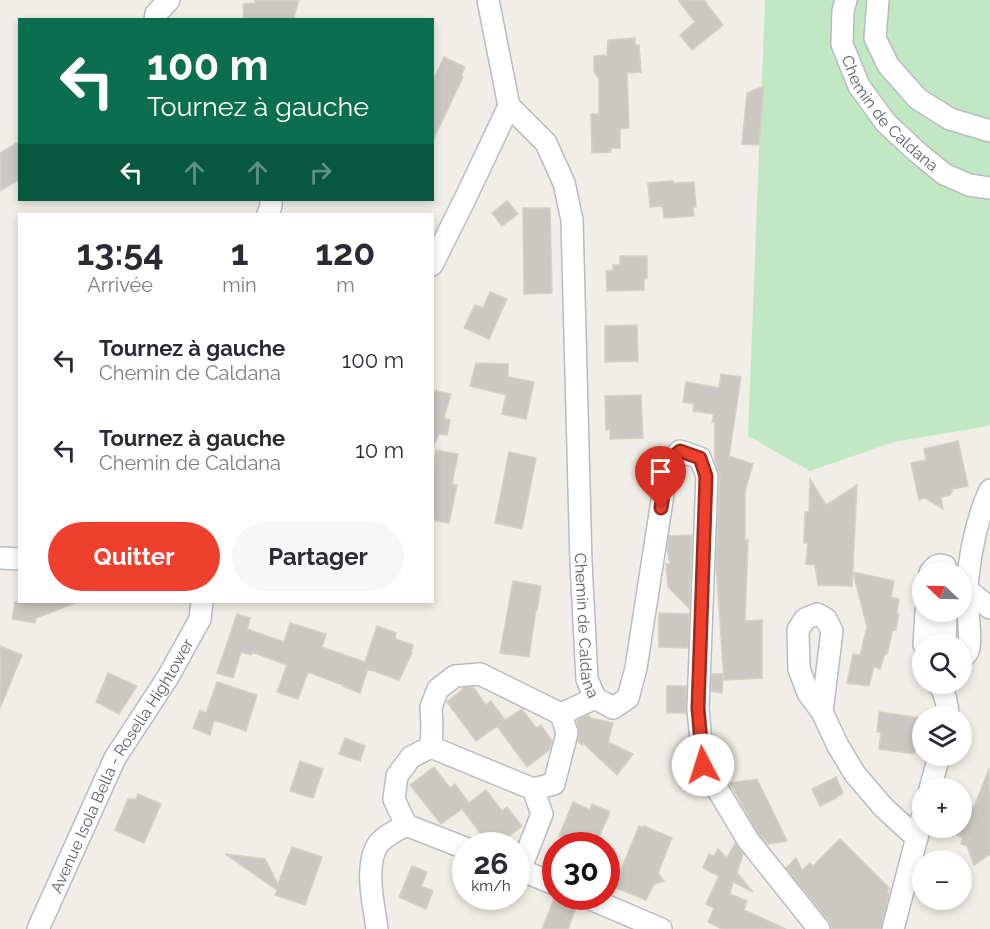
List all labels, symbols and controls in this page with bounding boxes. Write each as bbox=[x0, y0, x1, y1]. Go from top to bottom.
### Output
text: 100 m bbox=[147, 41, 269, 90]
icon: left bbox=[48, 42, 126, 120]
street label: Chemin de Caldana bbox=[838, 52, 942, 175]
text: Tournez à gauche bbox=[147, 91, 369, 122]
icon: left bbox=[115, 156, 148, 189]
icon: ahead bbox=[178, 156, 211, 189]
icon: ahead bbox=[241, 156, 274, 189]
icon: right bbox=[304, 156, 337, 189]
text: 13:54 bbox=[77, 231, 164, 273]
text: 1 bbox=[231, 231, 248, 273]
text: 120 bbox=[315, 231, 375, 273]
text: Arrivée bbox=[87, 273, 153, 297]
text: min bbox=[222, 273, 257, 297]
text: m bbox=[336, 273, 355, 297]
text: Tournez à gauche bbox=[99, 335, 285, 361]
icon: left bbox=[48, 344, 81, 377]
text: 100 m bbox=[342, 347, 404, 373]
text: Chemin de Caldana bbox=[99, 361, 281, 385]
text: Tournez à gauche bbox=[99, 425, 285, 451]
icon: left bbox=[48, 434, 81, 467]
text: 10 m bbox=[355, 437, 404, 463]
pin bbox=[635, 446, 686, 508]
text: Chemin de Caldana bbox=[99, 451, 281, 475]
icon: arrive bbox=[644, 455, 677, 488]
button: Quitter bbox=[48, 522, 220, 591]
button: Partager bbox=[232, 522, 404, 591]
street label: Chemin de Caldana bbox=[571, 553, 603, 701]
north arrow bbox=[912, 562, 972, 622]
map controls bbox=[912, 562, 972, 910]
button: search bbox=[912, 634, 972, 694]
street label: Avenue Isola Bella - Rosella Hightower bbox=[47, 635, 198, 896]
button: layers bbox=[912, 706, 972, 766]
position arrow bbox=[671, 733, 735, 797]
button: + bbox=[912, 778, 972, 838]
speed limit sign: 30 bbox=[542, 832, 620, 910]
text: 26 bbox=[473, 846, 509, 881]
button: − bbox=[912, 850, 972, 910]
text: km/h bbox=[471, 877, 511, 895]

